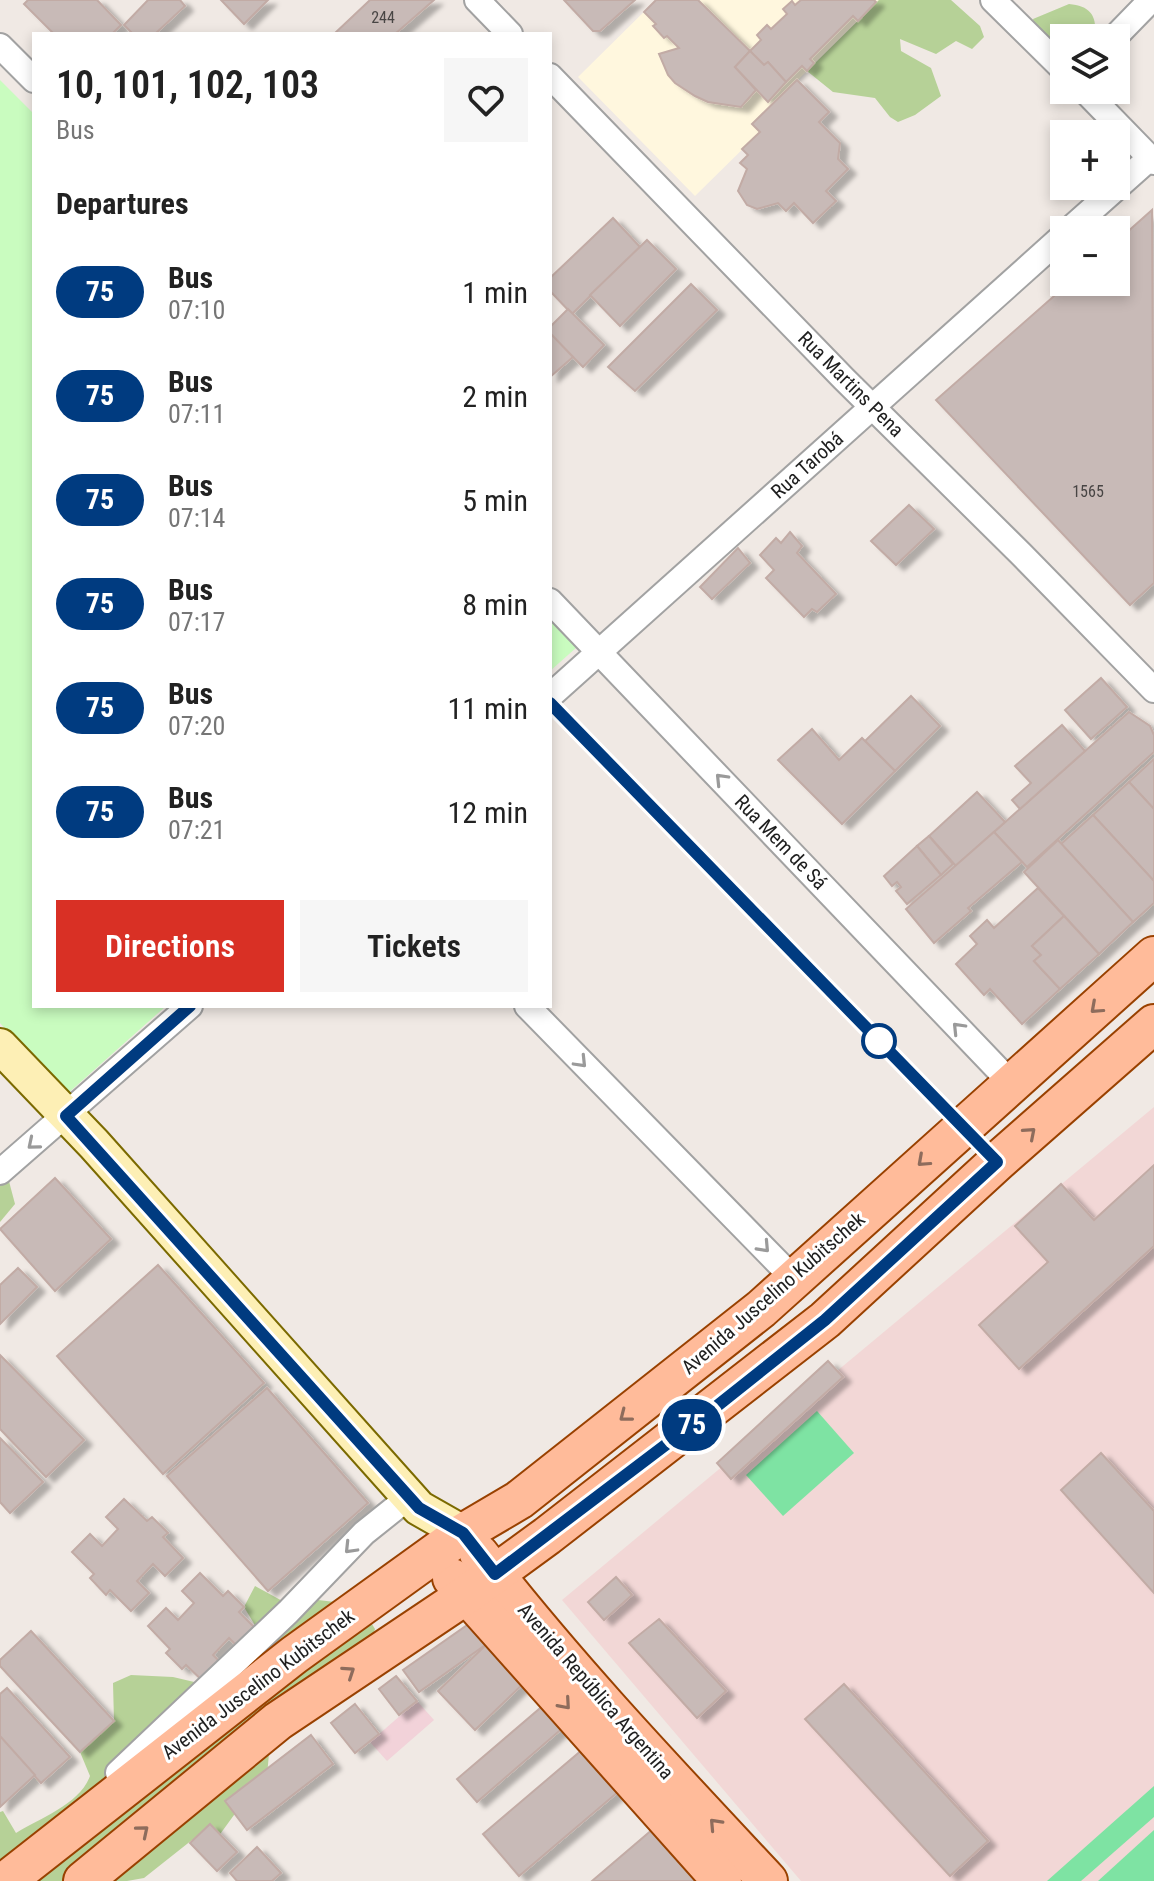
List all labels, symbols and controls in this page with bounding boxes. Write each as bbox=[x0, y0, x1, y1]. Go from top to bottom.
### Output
house number: 244 bbox=[371, 8, 395, 27]
map controls bbox=[1050, 24, 1130, 296]
button: layers bbox=[1050, 24, 1130, 104]
button: heart bbox=[444, 58, 528, 142]
text: 10, 101, 102, 103 bbox=[56, 63, 319, 107]
text: Bus bbox=[56, 115, 95, 145]
button: + bbox=[1050, 120, 1130, 200]
text: Departures bbox=[56, 186, 189, 221]
button: − bbox=[1050, 216, 1130, 296]
text: Bus bbox=[168, 260, 213, 295]
text: 75 bbox=[86, 275, 114, 308]
text: 1 min bbox=[462, 275, 528, 310]
text: 07:10 bbox=[168, 295, 225, 325]
street label: Rua Martins Pena bbox=[793, 326, 909, 442]
text: Bus bbox=[168, 364, 213, 399]
text: 75 bbox=[86, 379, 114, 412]
text: 2 min bbox=[462, 379, 528, 414]
text: 07:11 bbox=[168, 399, 225, 429]
street label: Rua Tarobá bbox=[766, 427, 848, 503]
text: Bus bbox=[168, 468, 213, 503]
house number: 1565 bbox=[1072, 482, 1104, 501]
text: 75 bbox=[86, 483, 114, 516]
text: 5 min bbox=[462, 483, 528, 518]
text: 07:14 bbox=[168, 503, 225, 533]
text: Bus bbox=[168, 572, 213, 607]
text: 75 bbox=[86, 587, 114, 620]
text: 8 min bbox=[462, 587, 528, 622]
text: 07:17 bbox=[168, 607, 225, 637]
text: Bus bbox=[168, 676, 213, 711]
text: 75 bbox=[86, 691, 114, 724]
text: 11 min bbox=[447, 691, 528, 726]
text: 07:20 bbox=[168, 711, 225, 741]
one-way arrow bbox=[716, 774, 730, 788]
text: Bus bbox=[168, 780, 213, 815]
street label: Rua Mem de Sá bbox=[730, 790, 832, 894]
text: 75 bbox=[86, 795, 114, 828]
text: 12 min bbox=[447, 795, 528, 830]
text: 07:21 bbox=[168, 815, 225, 845]
button: Directions bbox=[56, 900, 284, 992]
button: Tickets bbox=[300, 900, 528, 992]
one-way arrow bbox=[1091, 998, 1106, 1013]
one-way arrow bbox=[953, 1023, 968, 1037]
unlabelled marker bbox=[862, 1024, 896, 1058]
one-way arrow bbox=[572, 1053, 586, 1067]
one-way arrow bbox=[1020, 1129, 1035, 1143]
one-way arrow bbox=[28, 1134, 43, 1149]
one-way arrow bbox=[918, 1152, 932, 1166]
street label: Avenida Juscelino Kubitschek bbox=[676, 1207, 870, 1379]
one-way arrow bbox=[754, 1238, 769, 1252]
line badge: 75 bbox=[656, 1399, 728, 1451]
one-way arrow bbox=[620, 1406, 634, 1421]
text: 75 bbox=[678, 1408, 706, 1441]
one-way arrow bbox=[345, 1539, 359, 1553]
street label: Avenida República Argentina bbox=[513, 1598, 679, 1784]
street label: Avenida Juscelino Kubitschek bbox=[157, 1604, 359, 1764]
one-way arrow bbox=[340, 1667, 354, 1682]
one-way arrow bbox=[556, 1694, 570, 1709]
one-way arrow bbox=[709, 1819, 724, 1833]
one-way arrow bbox=[133, 1826, 148, 1840]

